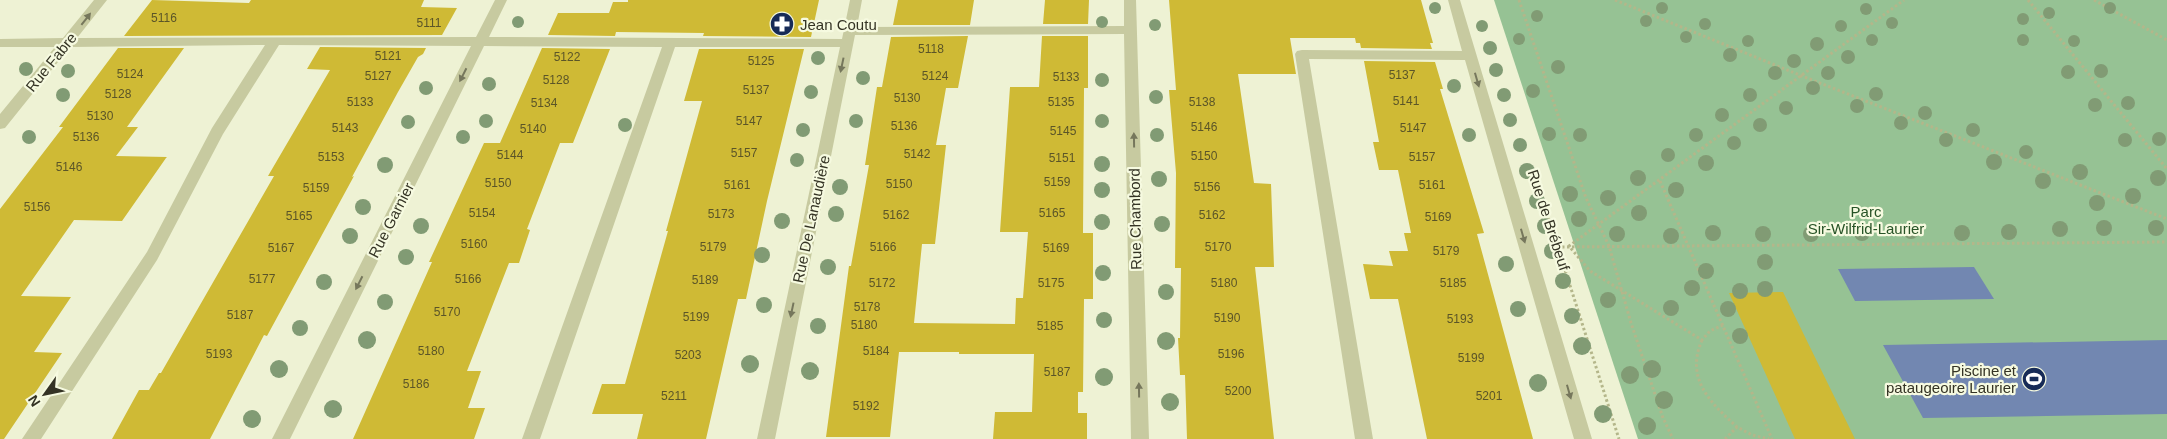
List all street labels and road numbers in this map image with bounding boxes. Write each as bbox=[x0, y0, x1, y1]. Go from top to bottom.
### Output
street label: Rue Fabre bbox=[22, 29, 80, 95]
street label: Rue De Lanaudière bbox=[789, 154, 833, 284]
street label: Rue de Brébeuf bbox=[1525, 167, 1574, 273]
street label: Rue Chambord bbox=[1126, 168, 1144, 270]
street label: Rue Garnier bbox=[365, 180, 417, 260]

